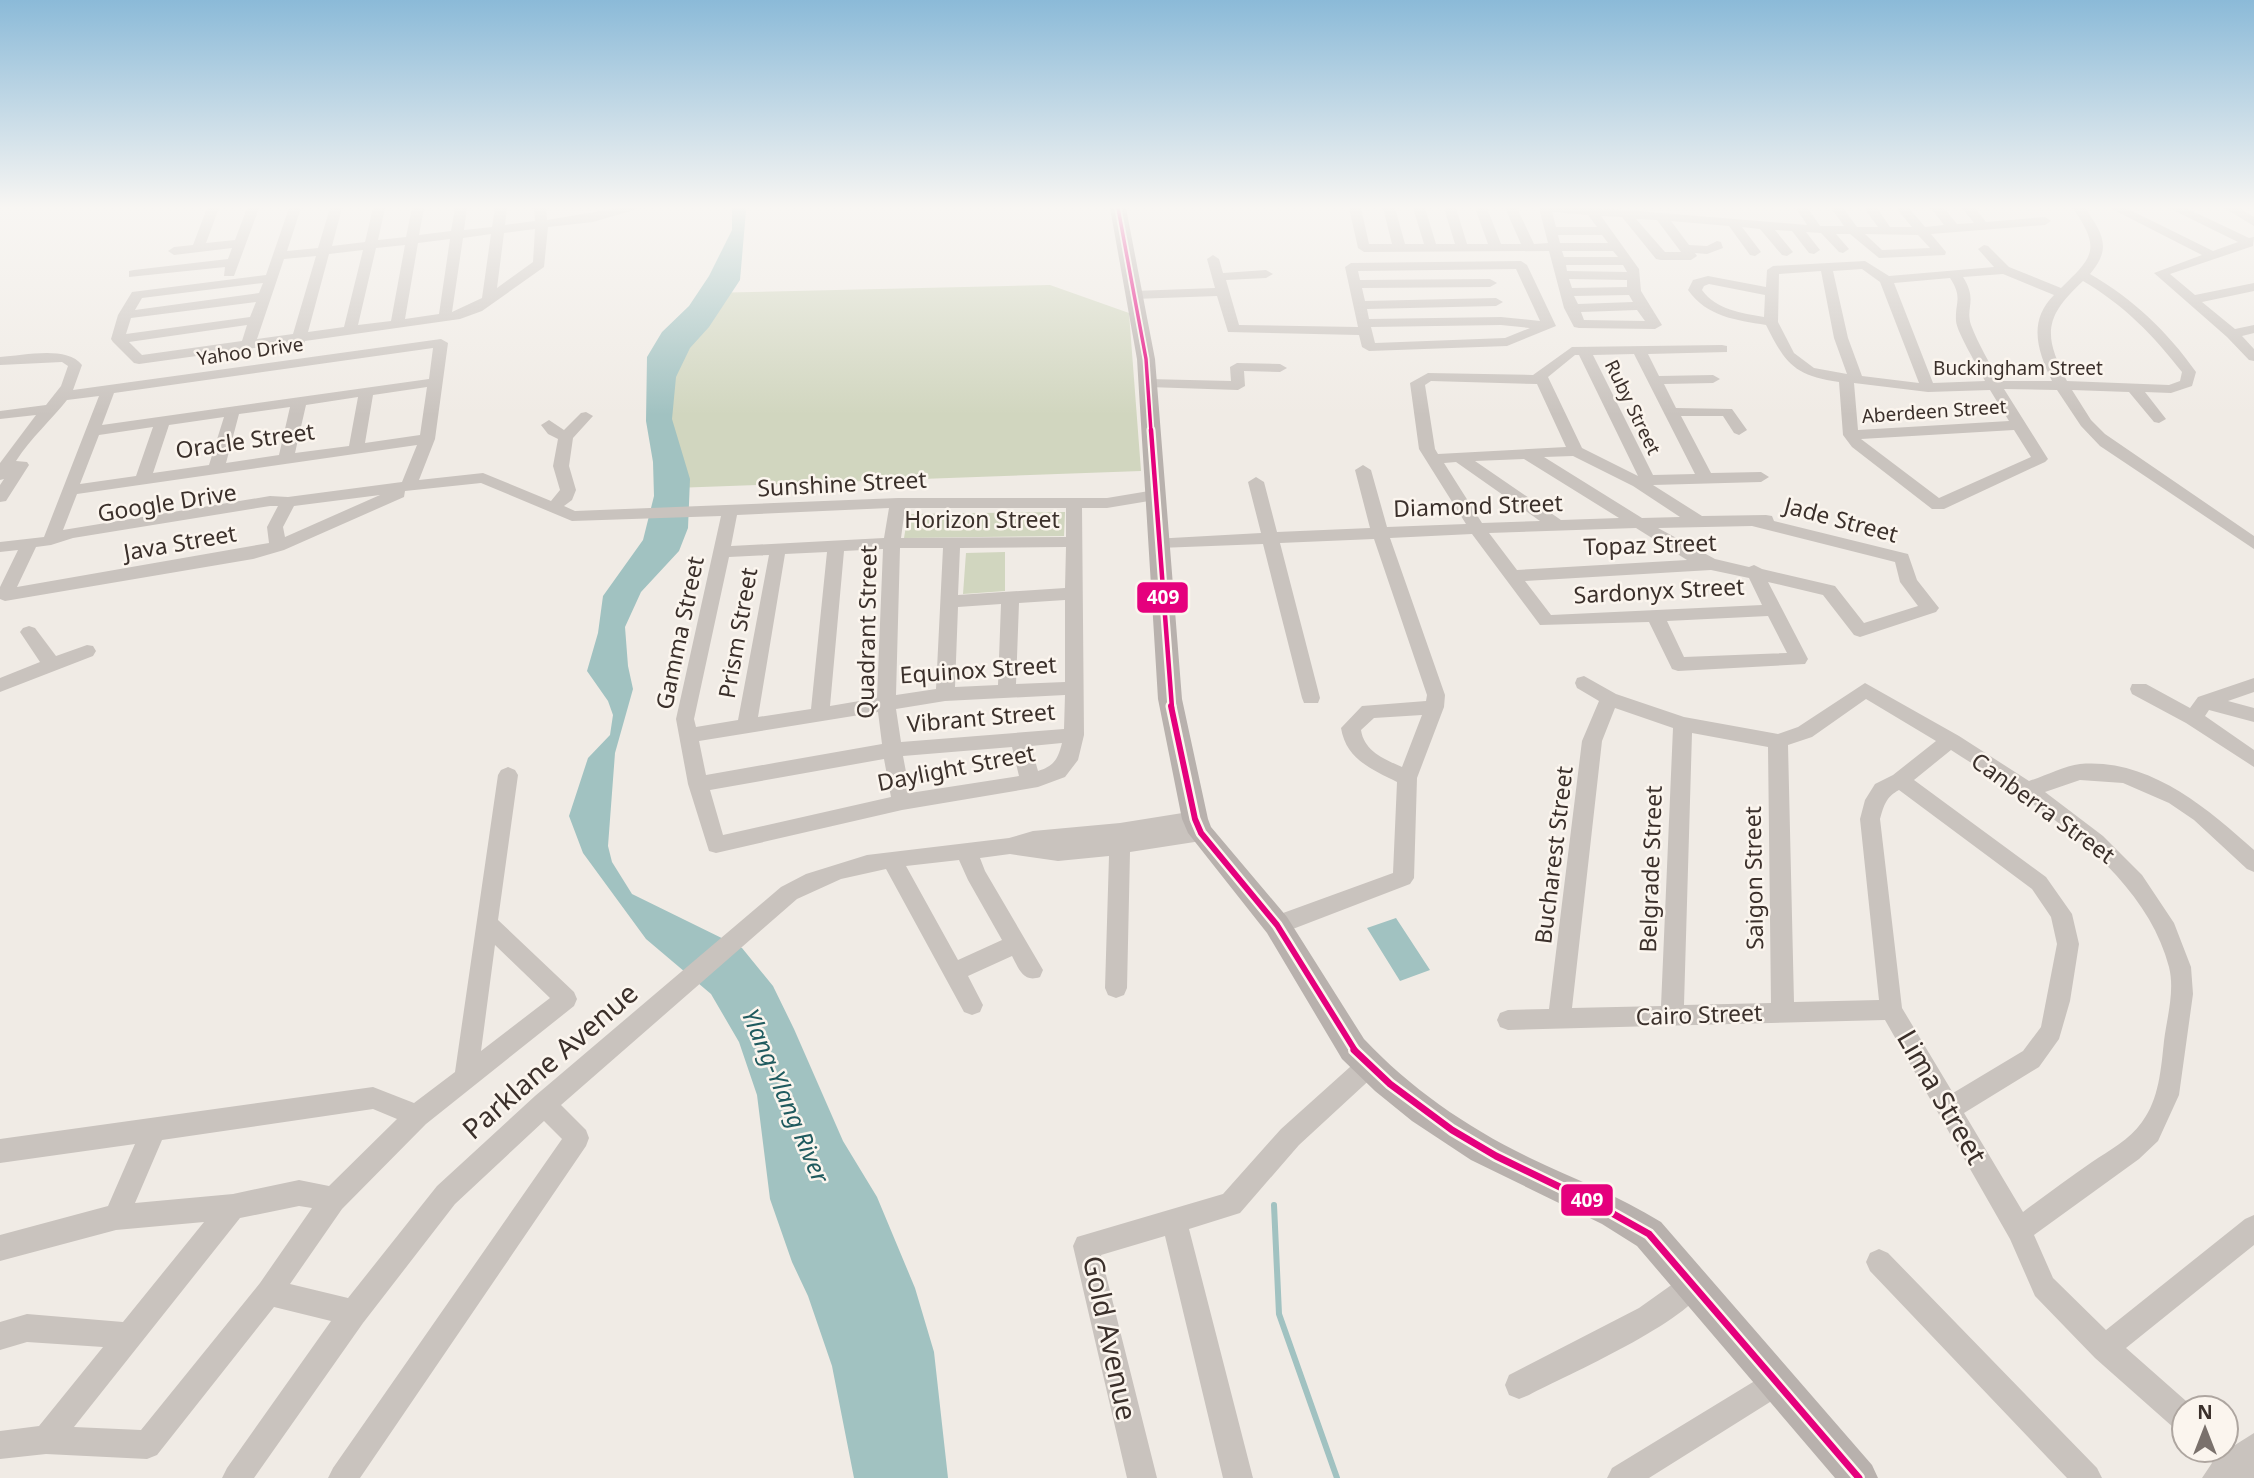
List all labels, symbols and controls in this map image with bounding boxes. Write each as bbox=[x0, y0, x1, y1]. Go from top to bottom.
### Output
street label: Yahoo Drive bbox=[195, 331, 305, 371]
street label: Ruby Street bbox=[1599, 355, 1667, 459]
street label: Buckingham Street bbox=[1933, 355, 2103, 381]
street label: Aberdeen Street bbox=[1861, 393, 2007, 429]
street label: Oracle Street bbox=[173, 414, 316, 466]
street label: Sunshine Street bbox=[756, 463, 927, 503]
street label: Google Drive bbox=[95, 475, 239, 529]
street label: Diamond Street bbox=[1393, 486, 1563, 524]
street label: Jade Street bbox=[1779, 488, 1902, 550]
street label: Horizon Street bbox=[904, 503, 1060, 535]
street label: Java Street bbox=[119, 516, 239, 568]
street label: Topaz Street bbox=[1583, 526, 1717, 562]
street label: Quadrant Street bbox=[848, 545, 884, 719]
street label: Gamma Street bbox=[647, 553, 711, 712]
street label: Prism Street bbox=[710, 565, 764, 701]
street label: Sardonyx Street bbox=[1573, 570, 1745, 610]
line badge: 409 bbox=[1136, 581, 1189, 614]
text: 409 bbox=[1147, 584, 1179, 610]
street label: Equinox Street bbox=[898, 648, 1057, 690]
street label: Vibrant Street bbox=[906, 695, 1056, 739]
street label: Daylight Street bbox=[874, 736, 1037, 798]
street label: Canberra Street bbox=[1965, 744, 2122, 870]
street label: Bucharest Street bbox=[1526, 764, 1580, 946]
street label: Belgrade Street bbox=[1631, 785, 1669, 953]
street label: Saigon Street bbox=[1736, 806, 1770, 950]
street label: Parklane Avenue bbox=[454, 973, 645, 1147]
street label: Cairo Street bbox=[1635, 996, 1763, 1032]
water label: Ylang-Ylang River bbox=[735, 1003, 838, 1189]
street label: Lima Street bbox=[1889, 1022, 1997, 1171]
line badge: 409 bbox=[1560, 1183, 1614, 1217]
text: 409 bbox=[1571, 1187, 1603, 1213]
street label: Gold Avenue bbox=[1075, 1252, 1147, 1424]
north arrow bbox=[2170, 1394, 2240, 1464]
text: N bbox=[2197, 1399, 2213, 1425]

